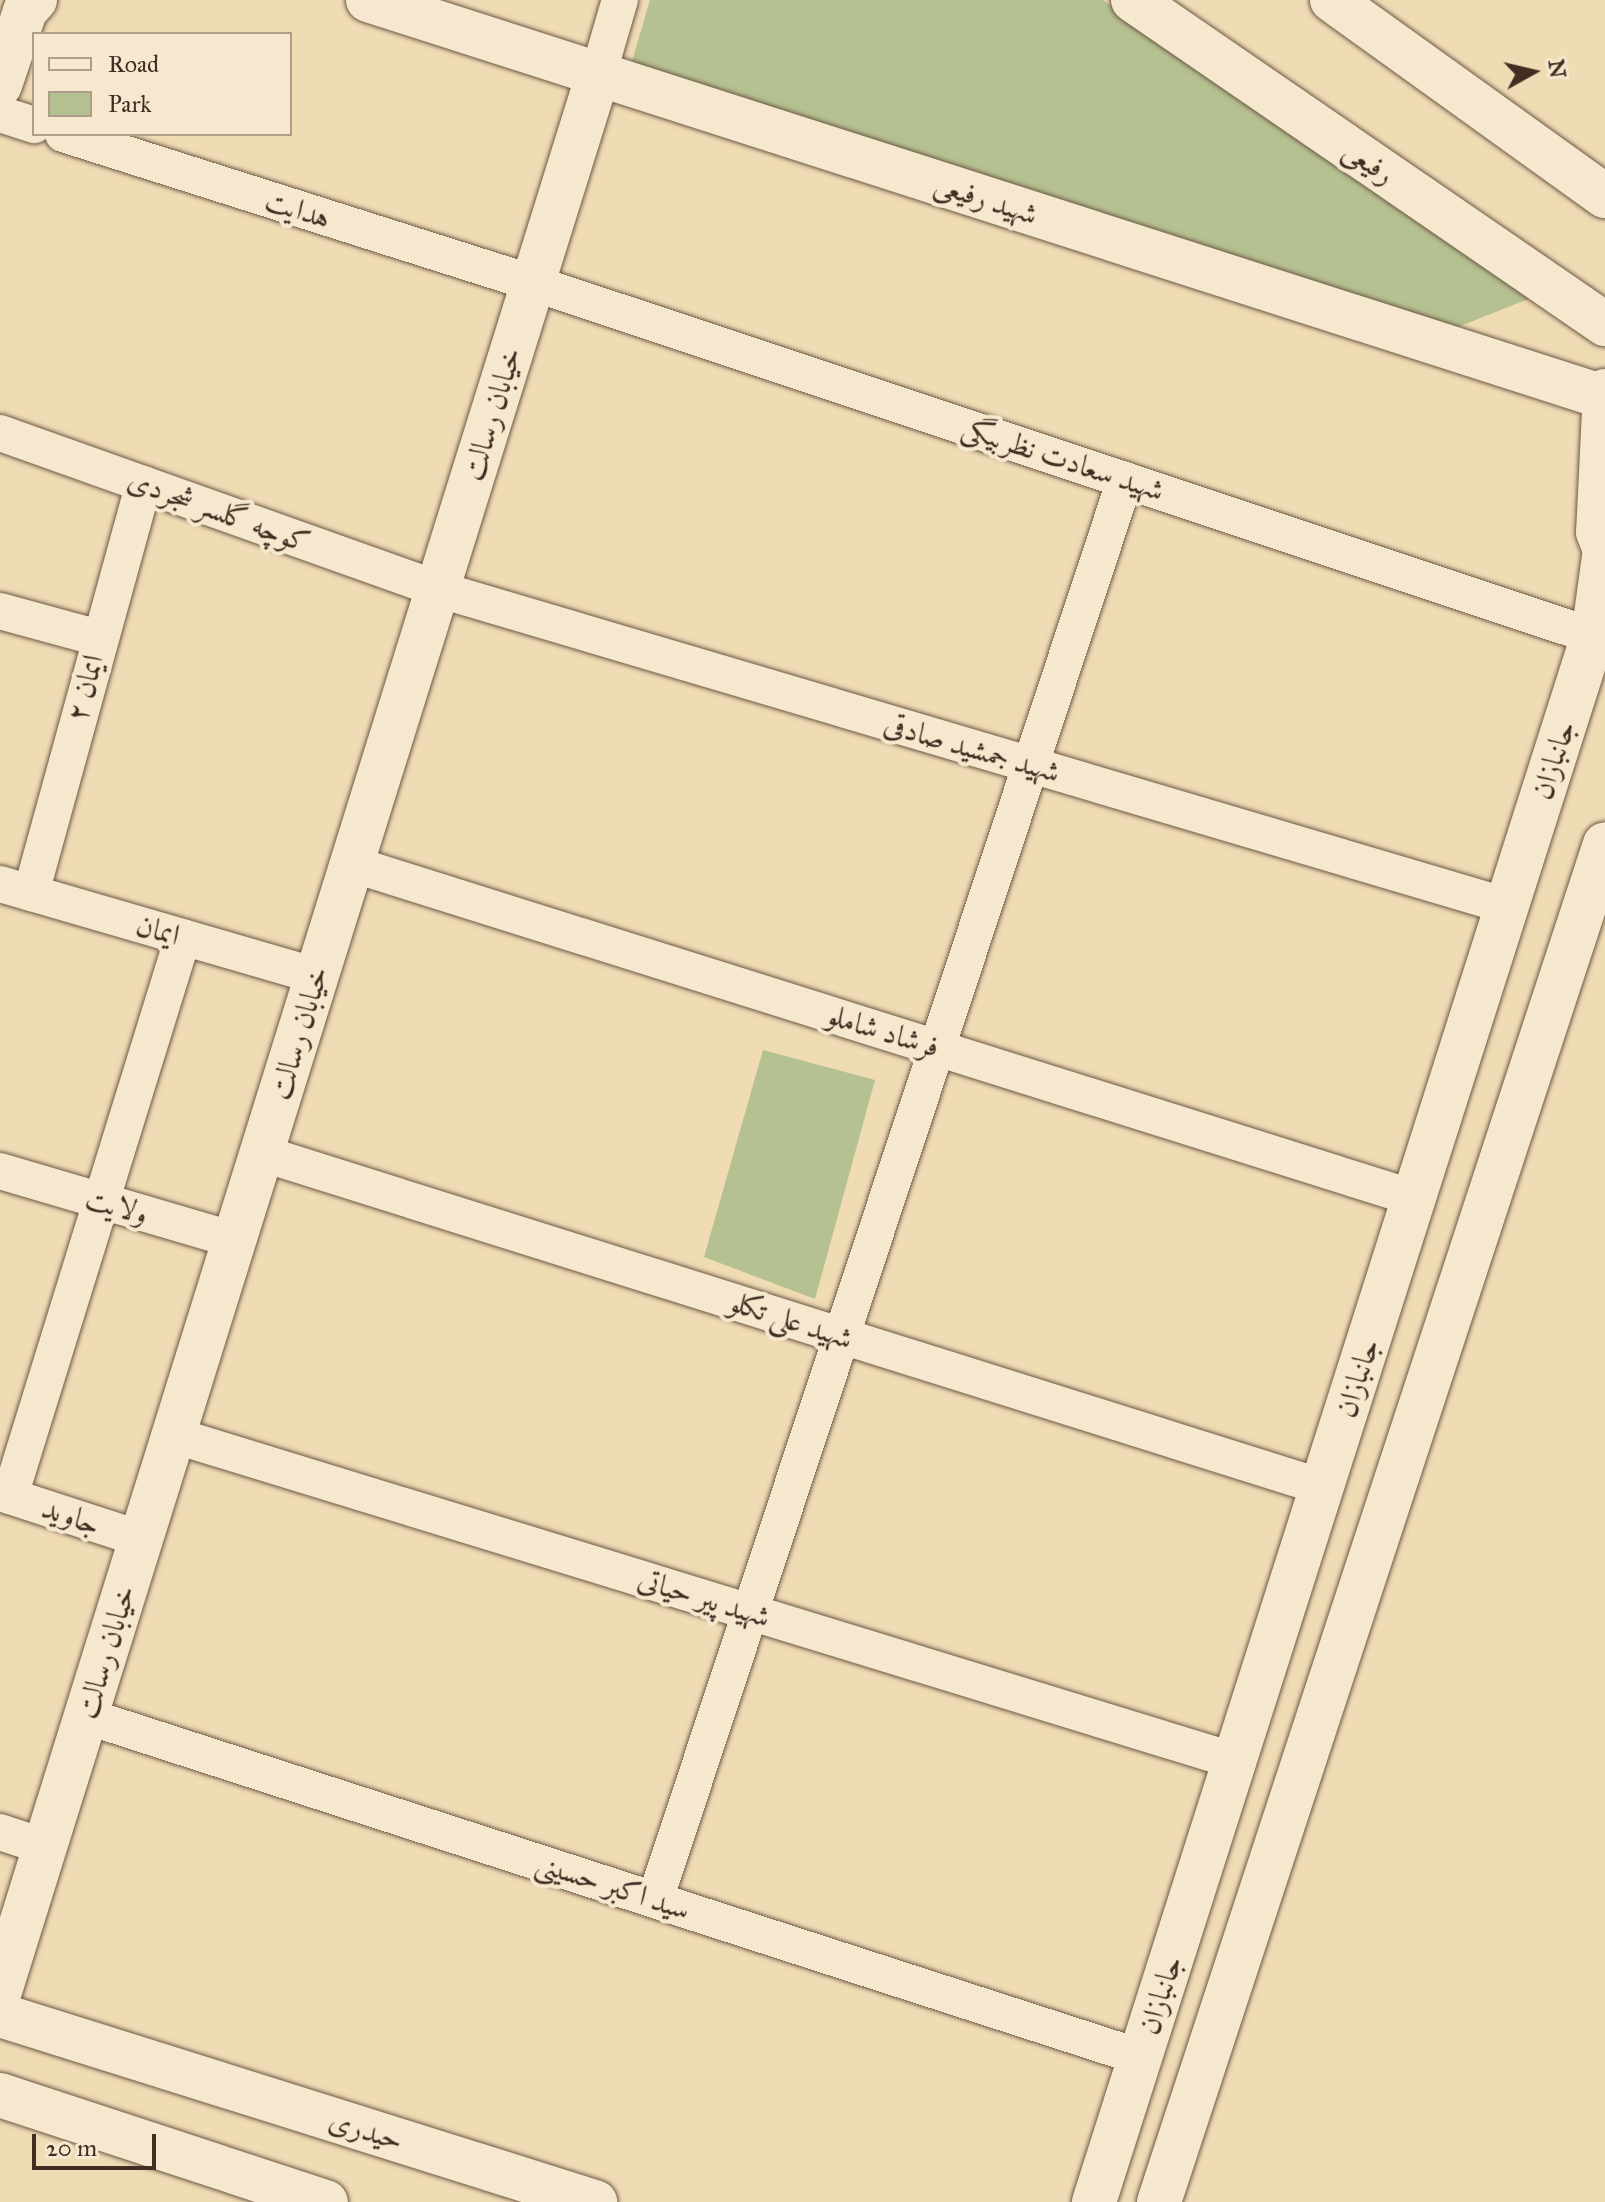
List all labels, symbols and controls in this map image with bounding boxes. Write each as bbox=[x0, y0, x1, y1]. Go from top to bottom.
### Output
legend bbox=[32, 32, 292, 136]
north arrow bbox=[1493, 32, 1573, 112]
text: Road bbox=[108, 49, 159, 79]
text: N bbox=[1543, 57, 1572, 80]
text: Park bbox=[108, 89, 151, 119]
street label: رفیعی bbox=[1336, 132, 1402, 192]
street label: شهید رفیعی bbox=[930, 165, 1042, 233]
street label: هدایت bbox=[261, 182, 335, 236]
street label: خیابان رسالت bbox=[455, 343, 529, 485]
street label: شهید سعادت نظربیگی bbox=[957, 409, 1169, 509]
street label: کوچه گلسر شجردی bbox=[123, 461, 315, 561]
street label: ایمان ۲ bbox=[59, 651, 111, 725]
street label: شهید جمشید صادقی bbox=[880, 706, 1064, 790]
street label: جانبازان bbox=[1523, 716, 1583, 804]
street label: ایمان bbox=[132, 907, 184, 953]
street label: خیابان رسالت bbox=[262, 962, 336, 1104]
street label: فرشاد شاملو bbox=[822, 997, 944, 1065]
street label: ولایت bbox=[82, 1180, 152, 1232]
street label: شهید علی تکلو bbox=[725, 1283, 857, 1357]
street label: جانبازان bbox=[1327, 1334, 1387, 1422]
street label: جاوید bbox=[37, 1490, 105, 1542]
street label: شهید پیر حیاتی bbox=[633, 1561, 775, 1635]
street label: خیابان رسالت bbox=[69, 1581, 143, 1723]
street label: سید اکبر حسینی bbox=[531, 1844, 695, 1928]
street label: جانبازان bbox=[1130, 1951, 1190, 2039]
street label: حیدری bbox=[324, 2102, 408, 2158]
scale bar bbox=[36, 2118, 160, 2168]
text: 20 m bbox=[46, 2133, 97, 2163]

